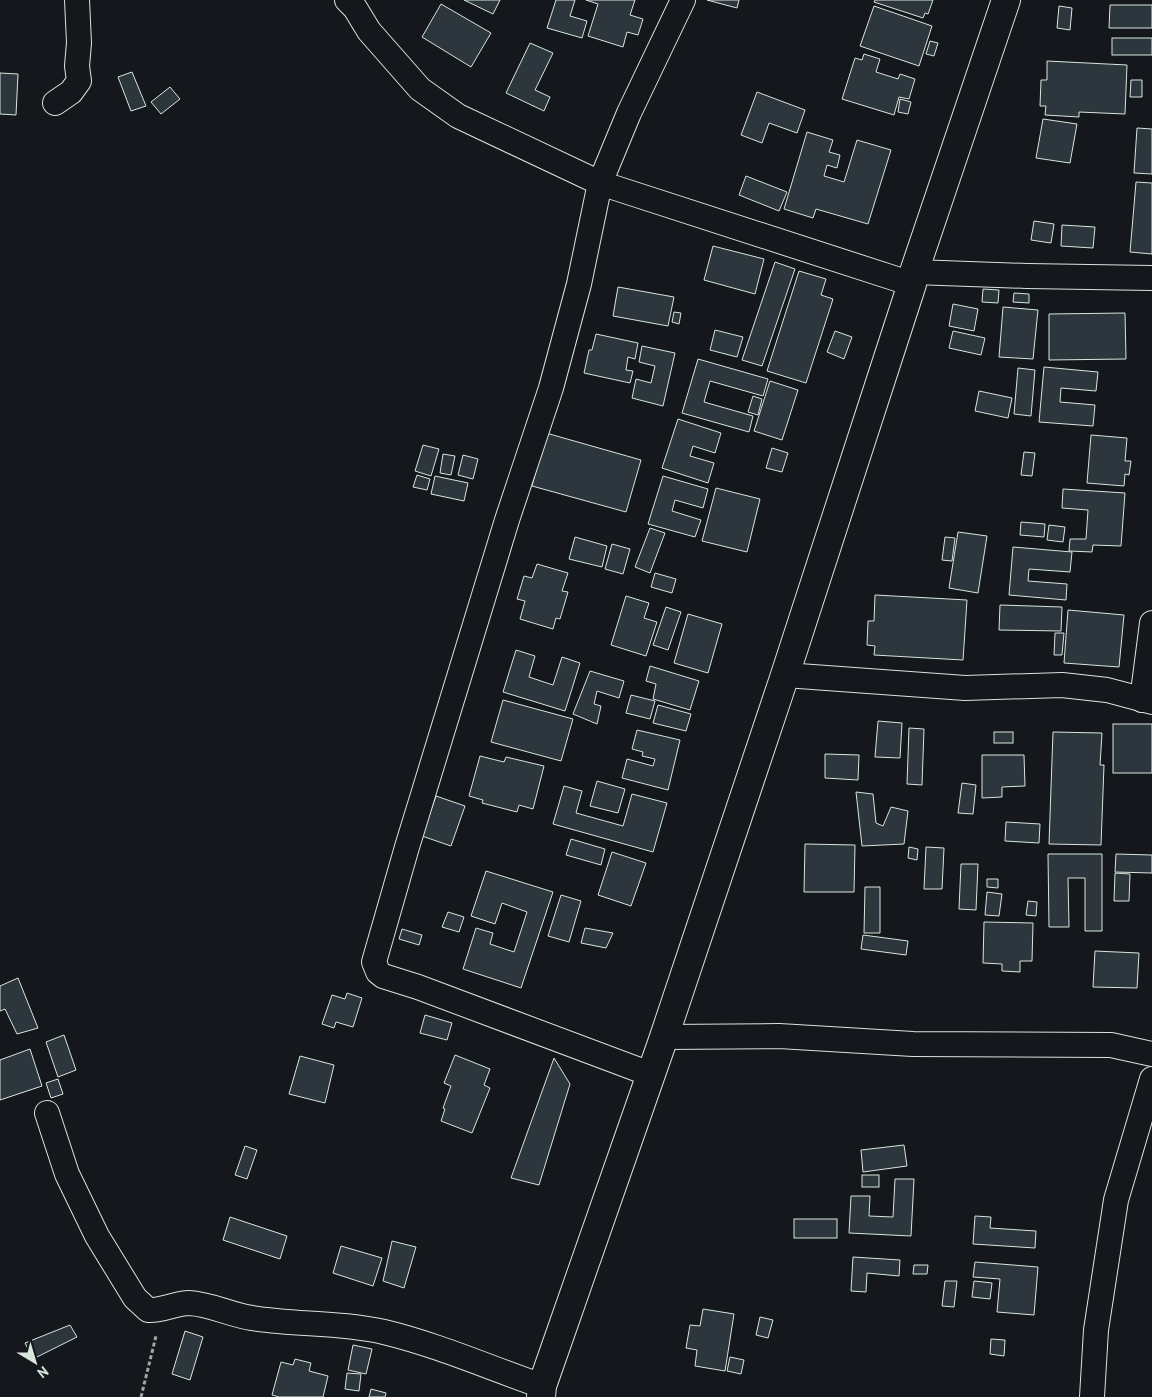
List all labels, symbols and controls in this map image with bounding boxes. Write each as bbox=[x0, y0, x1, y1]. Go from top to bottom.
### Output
north arrow bbox=[10, 1337, 60, 1387]
text: N bbox=[34, 1362, 52, 1382]

